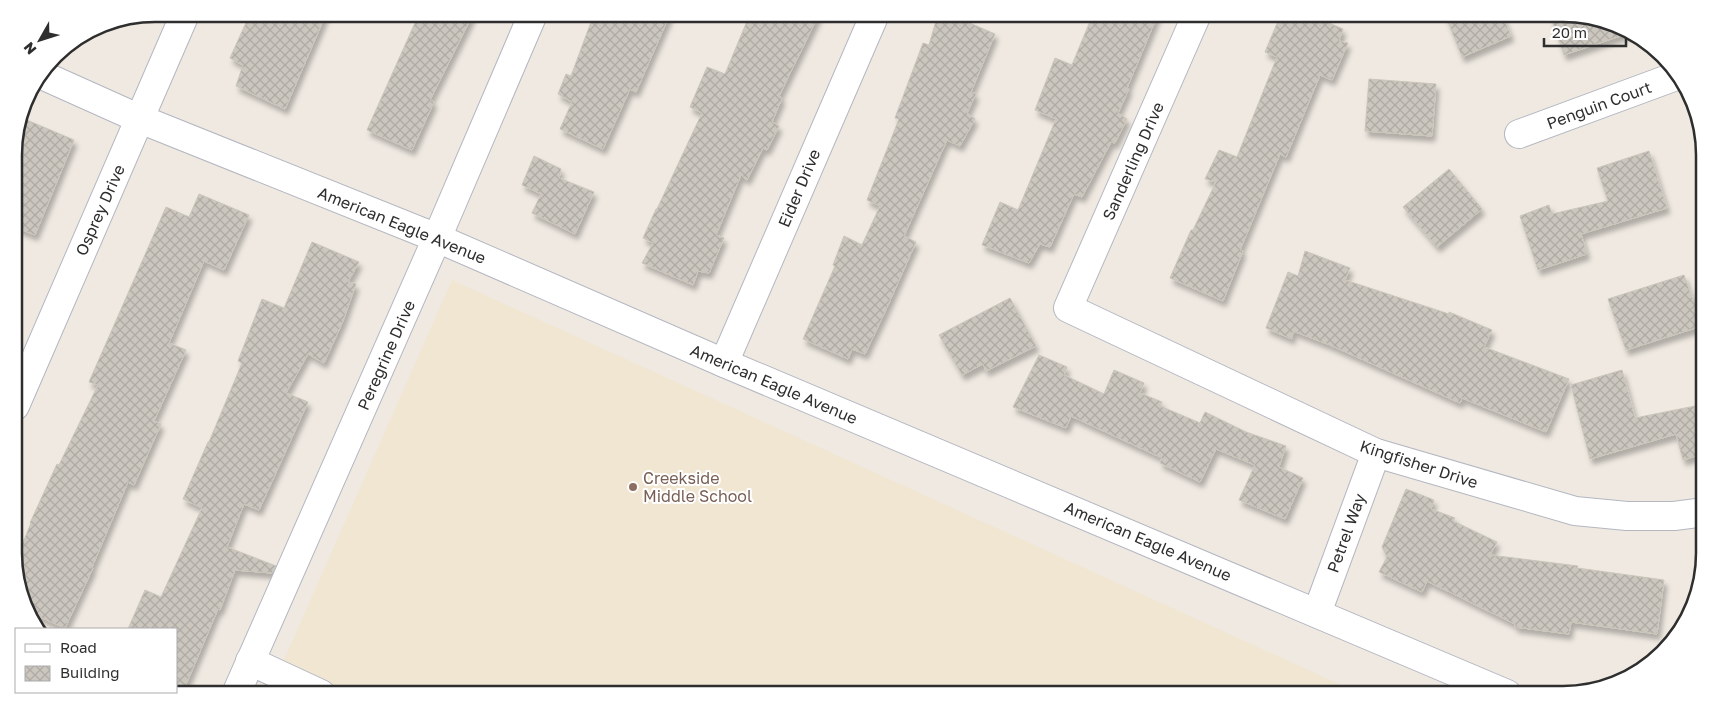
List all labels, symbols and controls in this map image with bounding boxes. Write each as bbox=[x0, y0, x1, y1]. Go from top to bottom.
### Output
north arrow bbox=[15, 15, 65, 65]
scale bar bbox=[1544, 15, 1626, 47]
text: 20 m bbox=[1552, 23, 1587, 41]
text: N bbox=[20, 39, 39, 58]
street label: Penguin Court bbox=[1544, 77, 1654, 133]
street label: Sanderling Drive bbox=[1098, 99, 1168, 223]
street label: Eider Drive bbox=[774, 146, 824, 230]
street label: Osprey Drive bbox=[71, 161, 129, 259]
street label: American Eagle Avenue bbox=[315, 182, 489, 268]
street label: Peregrine Drive bbox=[353, 297, 419, 413]
street label: American Eagle Avenue bbox=[687, 340, 861, 428]
street label: Kingfisher Drive bbox=[1358, 436, 1480, 492]
place label: Creekside Middle School bbox=[643, 468, 752, 506]
marker: Creekside Middle School bbox=[627, 481, 639, 493]
street label: Petrel Way bbox=[1322, 491, 1370, 575]
street label: American Eagle Avenue bbox=[1061, 497, 1235, 585]
legend bbox=[15, 628, 178, 693]
text: Road bbox=[60, 638, 97, 656]
text: Building bbox=[60, 663, 120, 681]

